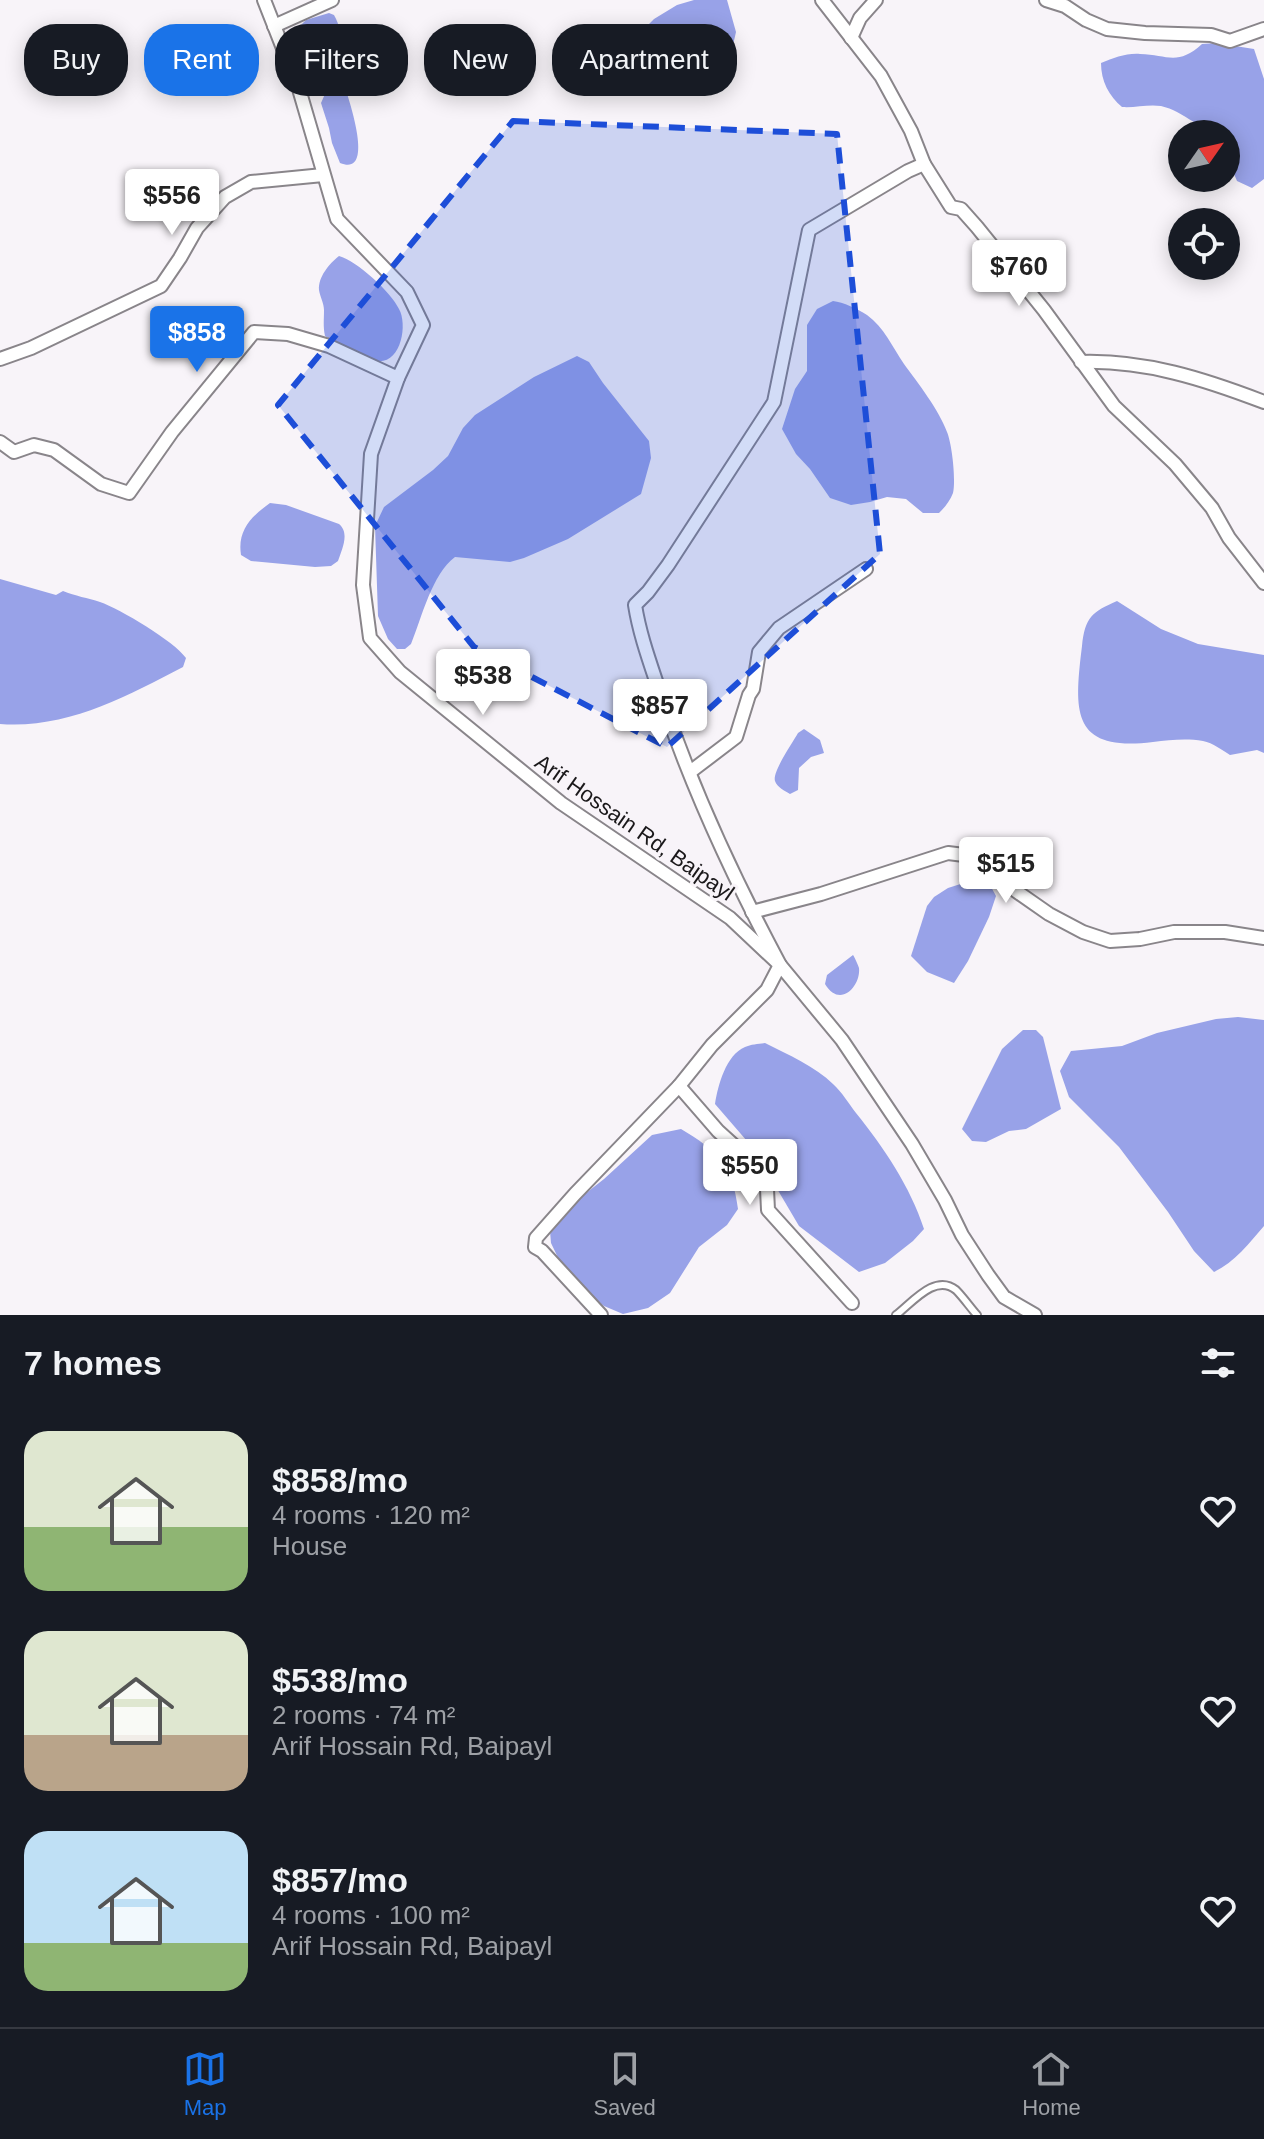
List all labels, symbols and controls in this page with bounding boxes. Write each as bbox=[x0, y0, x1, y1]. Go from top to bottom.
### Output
chip: Buy bbox=[24, 24, 128, 96]
chip: Rent bbox=[144, 24, 259, 96]
chip: Filters bbox=[275, 24, 408, 96]
chip: New bbox=[424, 24, 536, 96]
chip: Apartment bbox=[552, 24, 737, 96]
north arrow bbox=[1168, 120, 1240, 192]
map controls bbox=[1168, 120, 1240, 280]
pin: $556 bbox=[125, 169, 219, 237]
text: $556 bbox=[143, 180, 201, 210]
button: locate bbox=[1168, 208, 1240, 280]
pin: $760 bbox=[972, 240, 1066, 308]
text: $760 bbox=[990, 251, 1048, 281]
pin: $858 bbox=[150, 306, 244, 374]
text: $858 bbox=[168, 317, 226, 347]
pin: $538 bbox=[436, 649, 530, 717]
text: $538 bbox=[454, 660, 512, 690]
pin: $857 bbox=[613, 679, 707, 747]
text: $857 bbox=[631, 690, 689, 720]
street label: Arif Hossain Rd, Baipayl bbox=[530, 749, 739, 906]
pin: $515 bbox=[959, 837, 1053, 905]
text: $515 bbox=[977, 848, 1035, 878]
pin: $550 bbox=[703, 1139, 797, 1207]
text: $550 bbox=[721, 1150, 779, 1180]
icon: filters bbox=[1196, 1341, 1240, 1385]
text: 7 homes bbox=[24, 1344, 162, 1382]
text: $858/mo bbox=[272, 1461, 408, 1499]
icon: home bbox=[88, 1463, 184, 1559]
icon: heart bbox=[1196, 1489, 1240, 1533]
text: 4 rooms · 120 m² bbox=[272, 1500, 470, 1530]
text: House bbox=[272, 1531, 347, 1561]
text: $538/mo bbox=[272, 1661, 408, 1699]
icon: home bbox=[88, 1663, 184, 1759]
icon: heart bbox=[1196, 1689, 1240, 1733]
text: 2 rooms · 74 m² bbox=[272, 1700, 456, 1730]
text: Arif Hossain Rd, Baipayl bbox=[272, 1731, 552, 1761]
text: $857/mo bbox=[272, 1861, 408, 1899]
icon: home bbox=[88, 1863, 184, 1959]
icon: heart bbox=[1196, 1889, 1240, 1933]
text: 4 rooms · 100 m² bbox=[272, 1900, 470, 1930]
text: Arif Hossain Rd, Baipayl bbox=[272, 1931, 552, 1961]
tab: Map bbox=[183, 2047, 227, 2121]
tab: Saved bbox=[593, 2047, 656, 2121]
tab: Home bbox=[1022, 2047, 1081, 2121]

